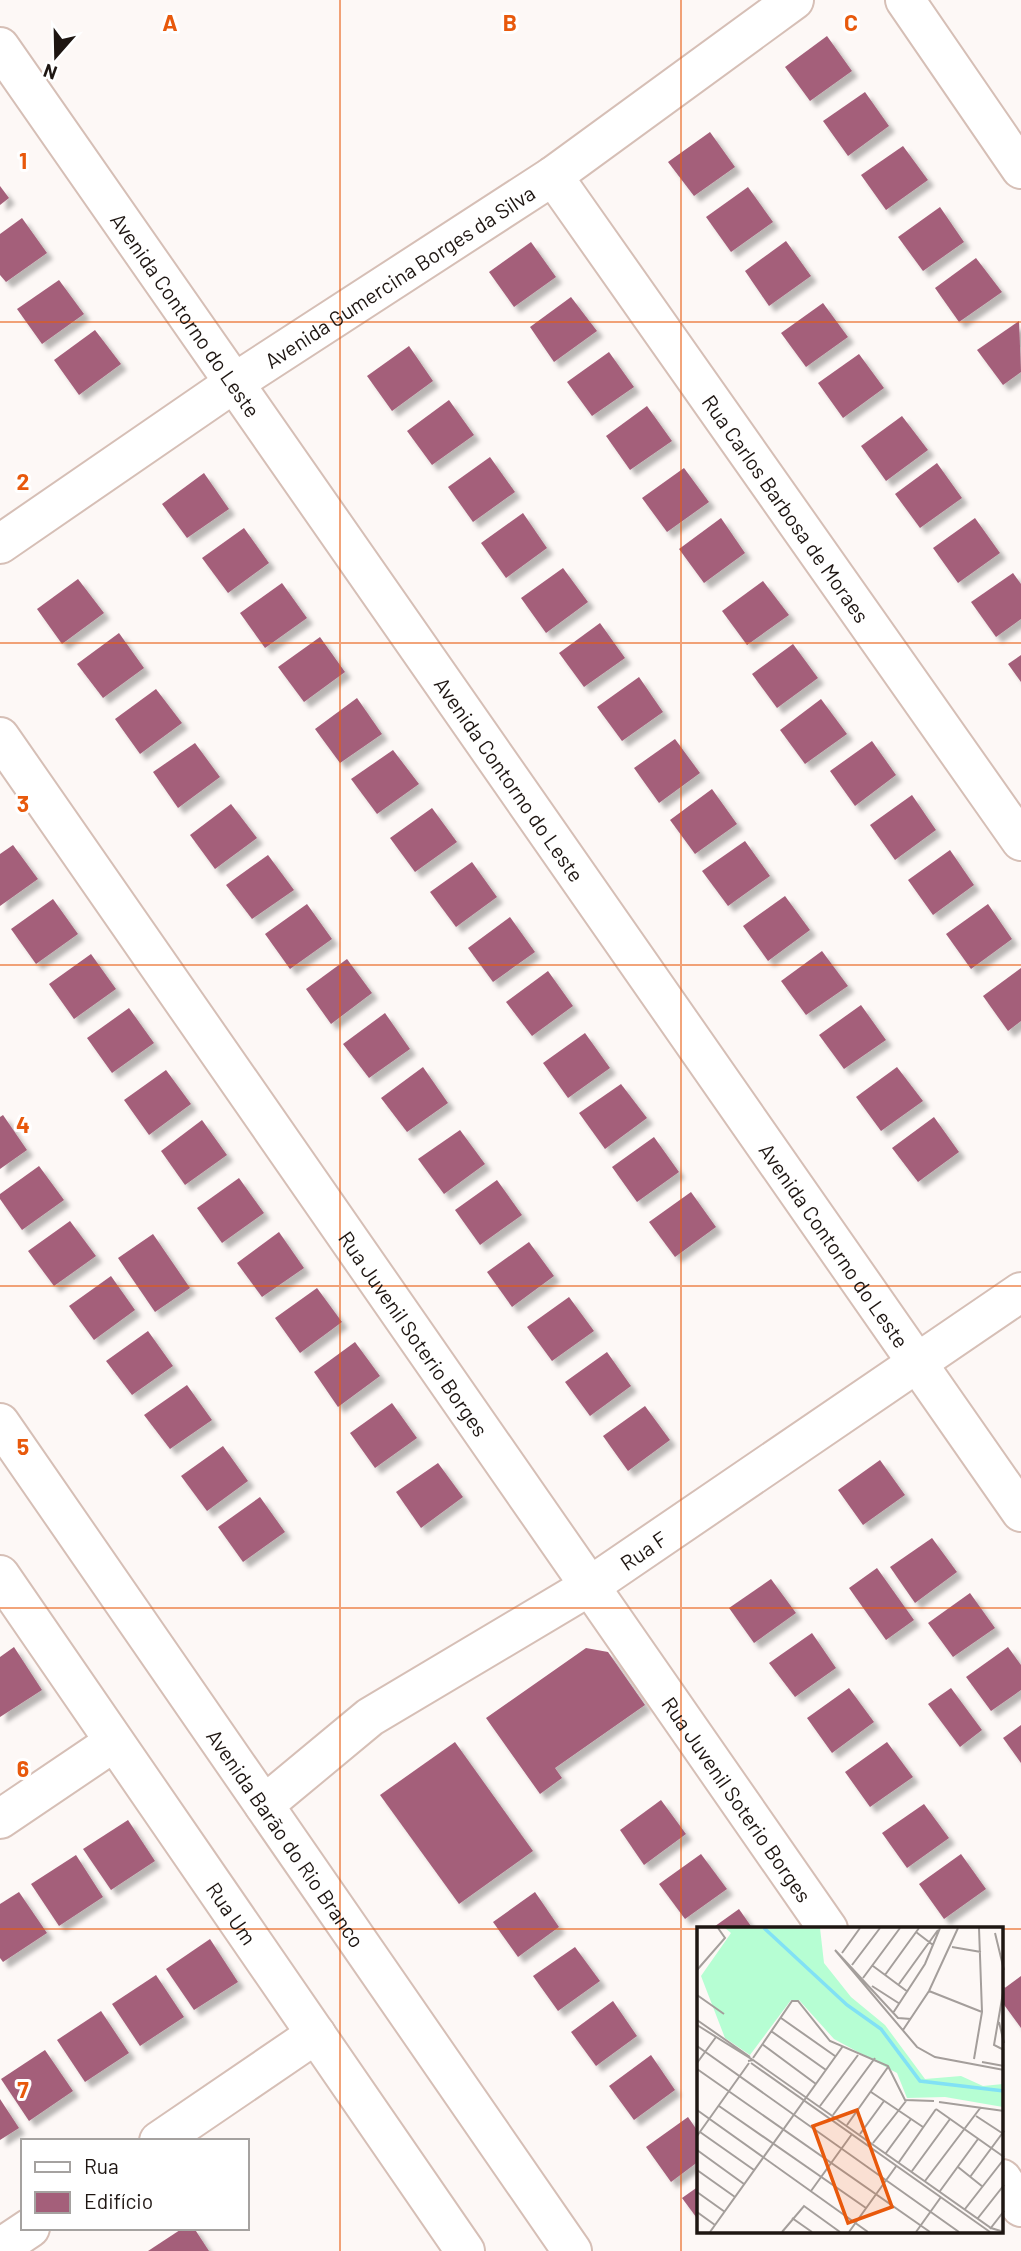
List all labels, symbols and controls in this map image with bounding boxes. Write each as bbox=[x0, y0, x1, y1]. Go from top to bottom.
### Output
text: A bbox=[162, 8, 178, 36]
text: B bbox=[503, 8, 517, 36]
text: C bbox=[844, 8, 858, 36]
north arrow bbox=[21, 21, 91, 91]
text: N bbox=[40, 59, 60, 85]
text: 1 bbox=[19, 146, 27, 174]
street label: Avenida Gumercina Borges da Silva bbox=[260, 179, 539, 372]
street label: Avenida Contorno do Leste bbox=[106, 207, 266, 422]
street label: Rua Carlos Barbosa de Moraes bbox=[698, 389, 875, 627]
text: 2 bbox=[17, 467, 29, 495]
street label: Avenida Contorno do Leste bbox=[430, 672, 590, 886]
text: 3 bbox=[17, 789, 29, 817]
text: 4 bbox=[16, 1110, 30, 1138]
street label: Avenida Contorno do Leste bbox=[755, 1138, 915, 1352]
street label: Rua Juvenil Soterio Borges bbox=[334, 1226, 494, 1441]
text: 5 bbox=[17, 1432, 29, 1460]
street label: Rua F bbox=[615, 1525, 671, 1575]
street label: Rua Juvenil Soterio Borges bbox=[658, 1692, 818, 1906]
street label: Avenida Barão do Rio Branco bbox=[202, 1724, 371, 1952]
text: 6 bbox=[17, 1754, 29, 1782]
street label: Rua Um bbox=[202, 1877, 263, 1949]
inset map bbox=[697, 1927, 1004, 2234]
text: 7 bbox=[17, 2075, 29, 2103]
legend bbox=[21, 2139, 248, 2230]
text: Rua bbox=[84, 2153, 119, 2178]
text: Edifício bbox=[84, 2188, 153, 2213]

